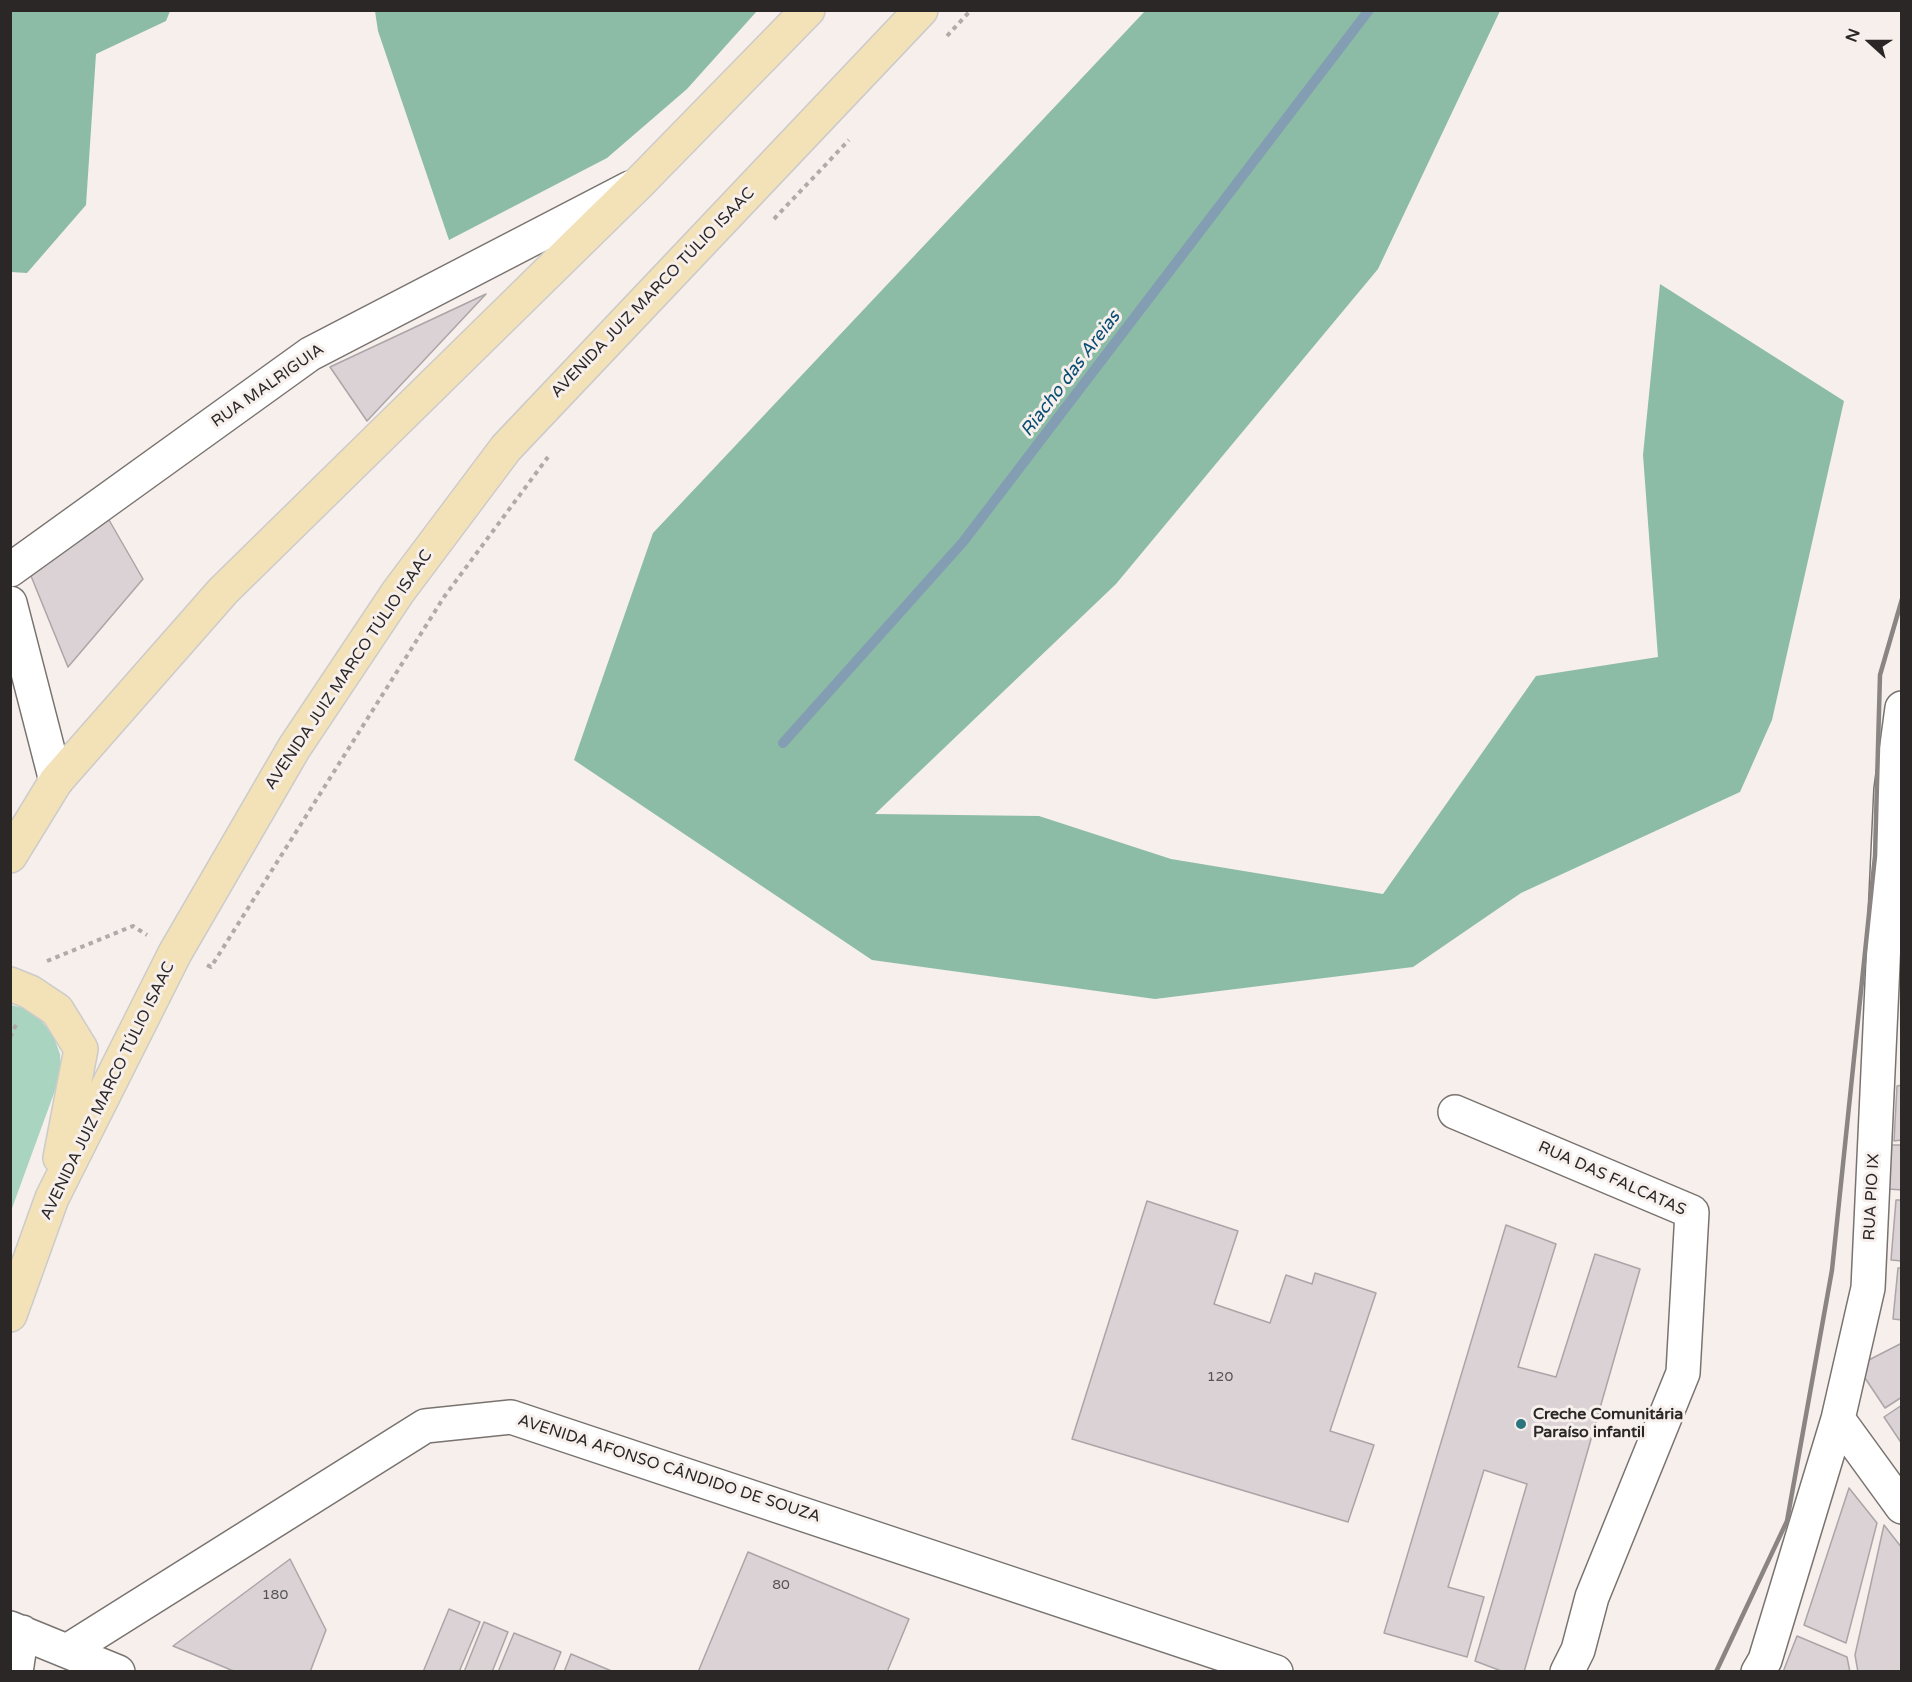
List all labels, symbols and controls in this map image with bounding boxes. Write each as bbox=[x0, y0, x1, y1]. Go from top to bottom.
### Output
north arrow bbox=[1840, 12, 1900, 72]
text: N bbox=[1842, 26, 1865, 45]
street label: AVENIDA JUIZ MARCO TÚLIO ISAAC bbox=[547, 184, 759, 402]
water label: Riacho das Areias bbox=[1017, 307, 1125, 441]
street label: RUA MALRIGUIA bbox=[208, 340, 328, 432]
street label: AVENIDA JUIZ MARCO TÚLIO ISAAC bbox=[261, 547, 437, 793]
street label: AVENIDA JUIZ MARCO TÚLIO ISAAC bbox=[37, 959, 179, 1223]
street label: RUA DAS FALCATAS bbox=[1535, 1138, 1689, 1220]
street label: RUA PIO IX bbox=[1860, 1153, 1884, 1241]
house number: 120 bbox=[1207, 1369, 1233, 1385]
place label: Creche Comunitária Paraíso infantil bbox=[1533, 1405, 1683, 1443]
street label: AVENIDA AFONSO CÂNDIDO DE SOUZA bbox=[515, 1411, 823, 1527]
marker: Creche Comunitária Paraíso infantil bbox=[1514, 1417, 1528, 1431]
house number: 80 bbox=[772, 1577, 790, 1593]
house number: 180 bbox=[262, 1587, 288, 1603]

